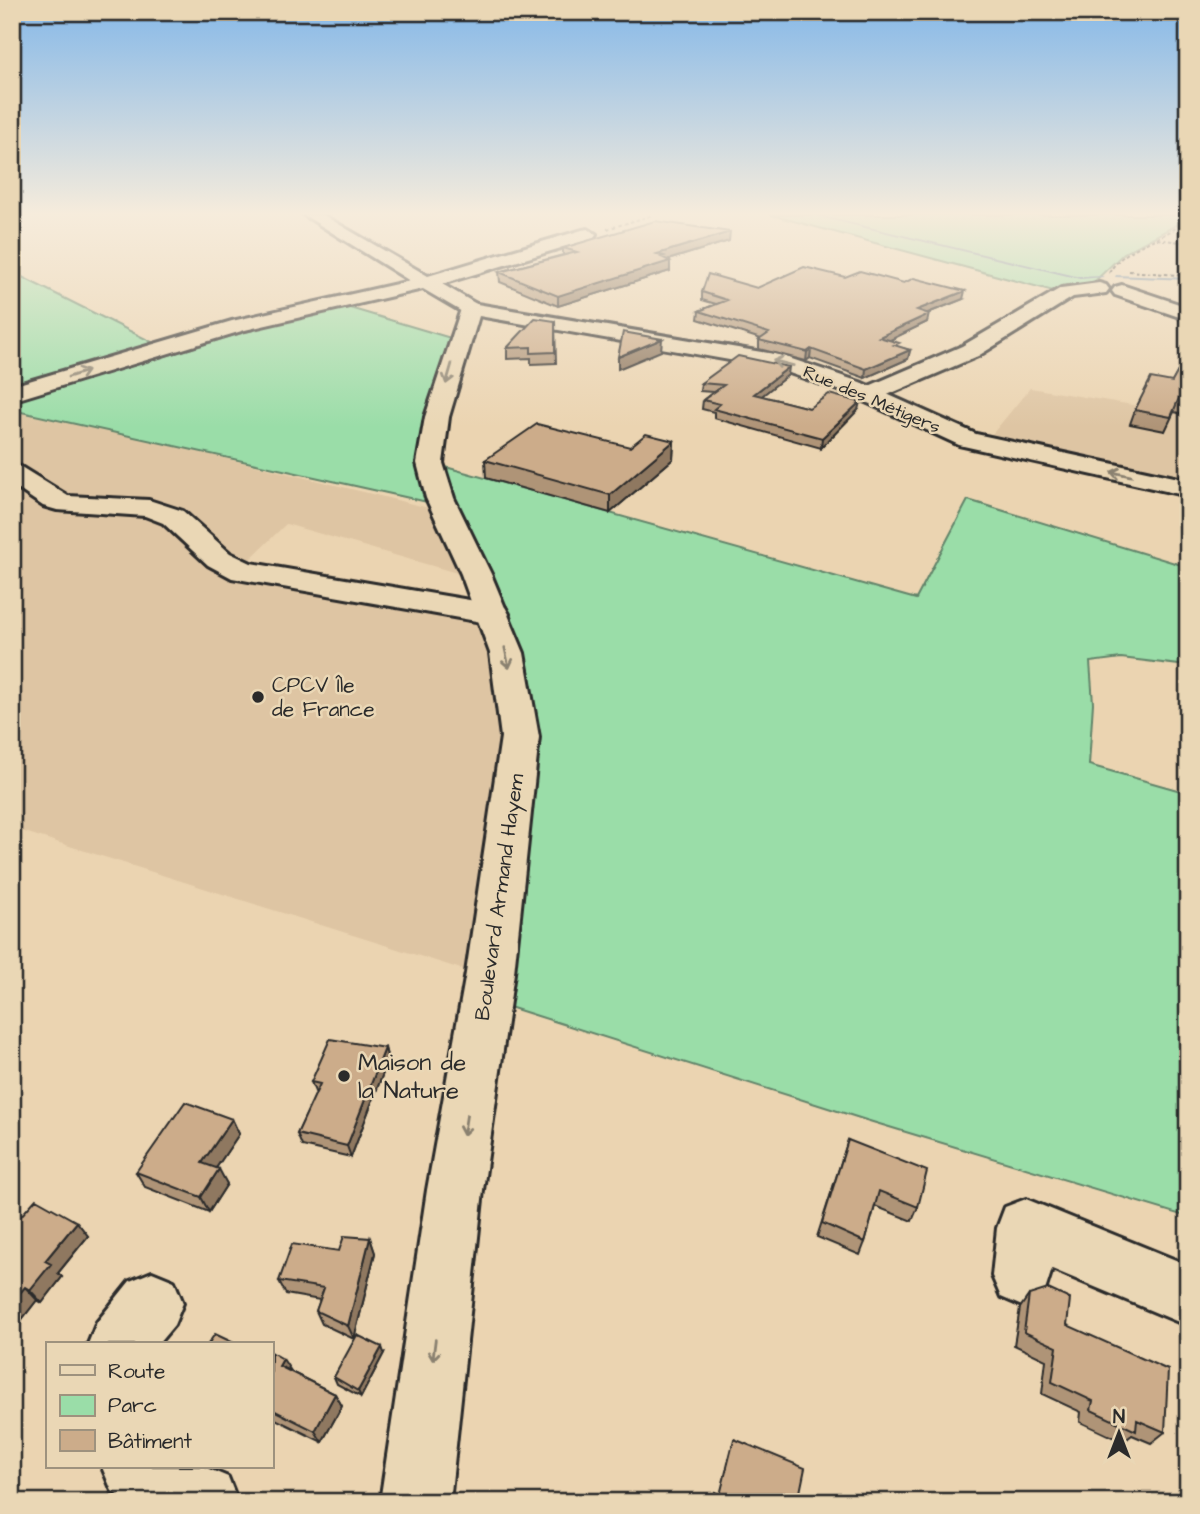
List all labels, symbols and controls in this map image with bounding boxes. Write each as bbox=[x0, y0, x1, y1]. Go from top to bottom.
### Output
one-way arrow bbox=[772, 356, 795, 369]
street label: Rue des Métigers bbox=[799, 359, 944, 441]
one-way arrow bbox=[442, 363, 455, 385]
one-way arrow bbox=[66, 367, 88, 379]
one-way arrow bbox=[1110, 467, 1133, 480]
one-way arrow bbox=[501, 646, 514, 669]
place label: CPCV Île de France bbox=[272, 671, 375, 724]
marker: CPCV Île de France bbox=[250, 689, 266, 705]
street label: Boulevard Armand Hayem bbox=[468, 771, 533, 1023]
place label: Maison de la Nature bbox=[358, 1046, 466, 1108]
marker: Maison de la Nature bbox=[336, 1068, 352, 1084]
one-way arrow bbox=[458, 1113, 471, 1136]
one-way arrow bbox=[428, 1338, 441, 1361]
legend bbox=[46, 1342, 273, 1468]
text: Route bbox=[108, 1357, 165, 1386]
text: Parc bbox=[108, 1391, 157, 1420]
north arrow bbox=[1084, 1398, 1154, 1468]
text: N bbox=[1113, 1404, 1125, 1431]
text: Bâtiment bbox=[108, 1427, 192, 1456]

